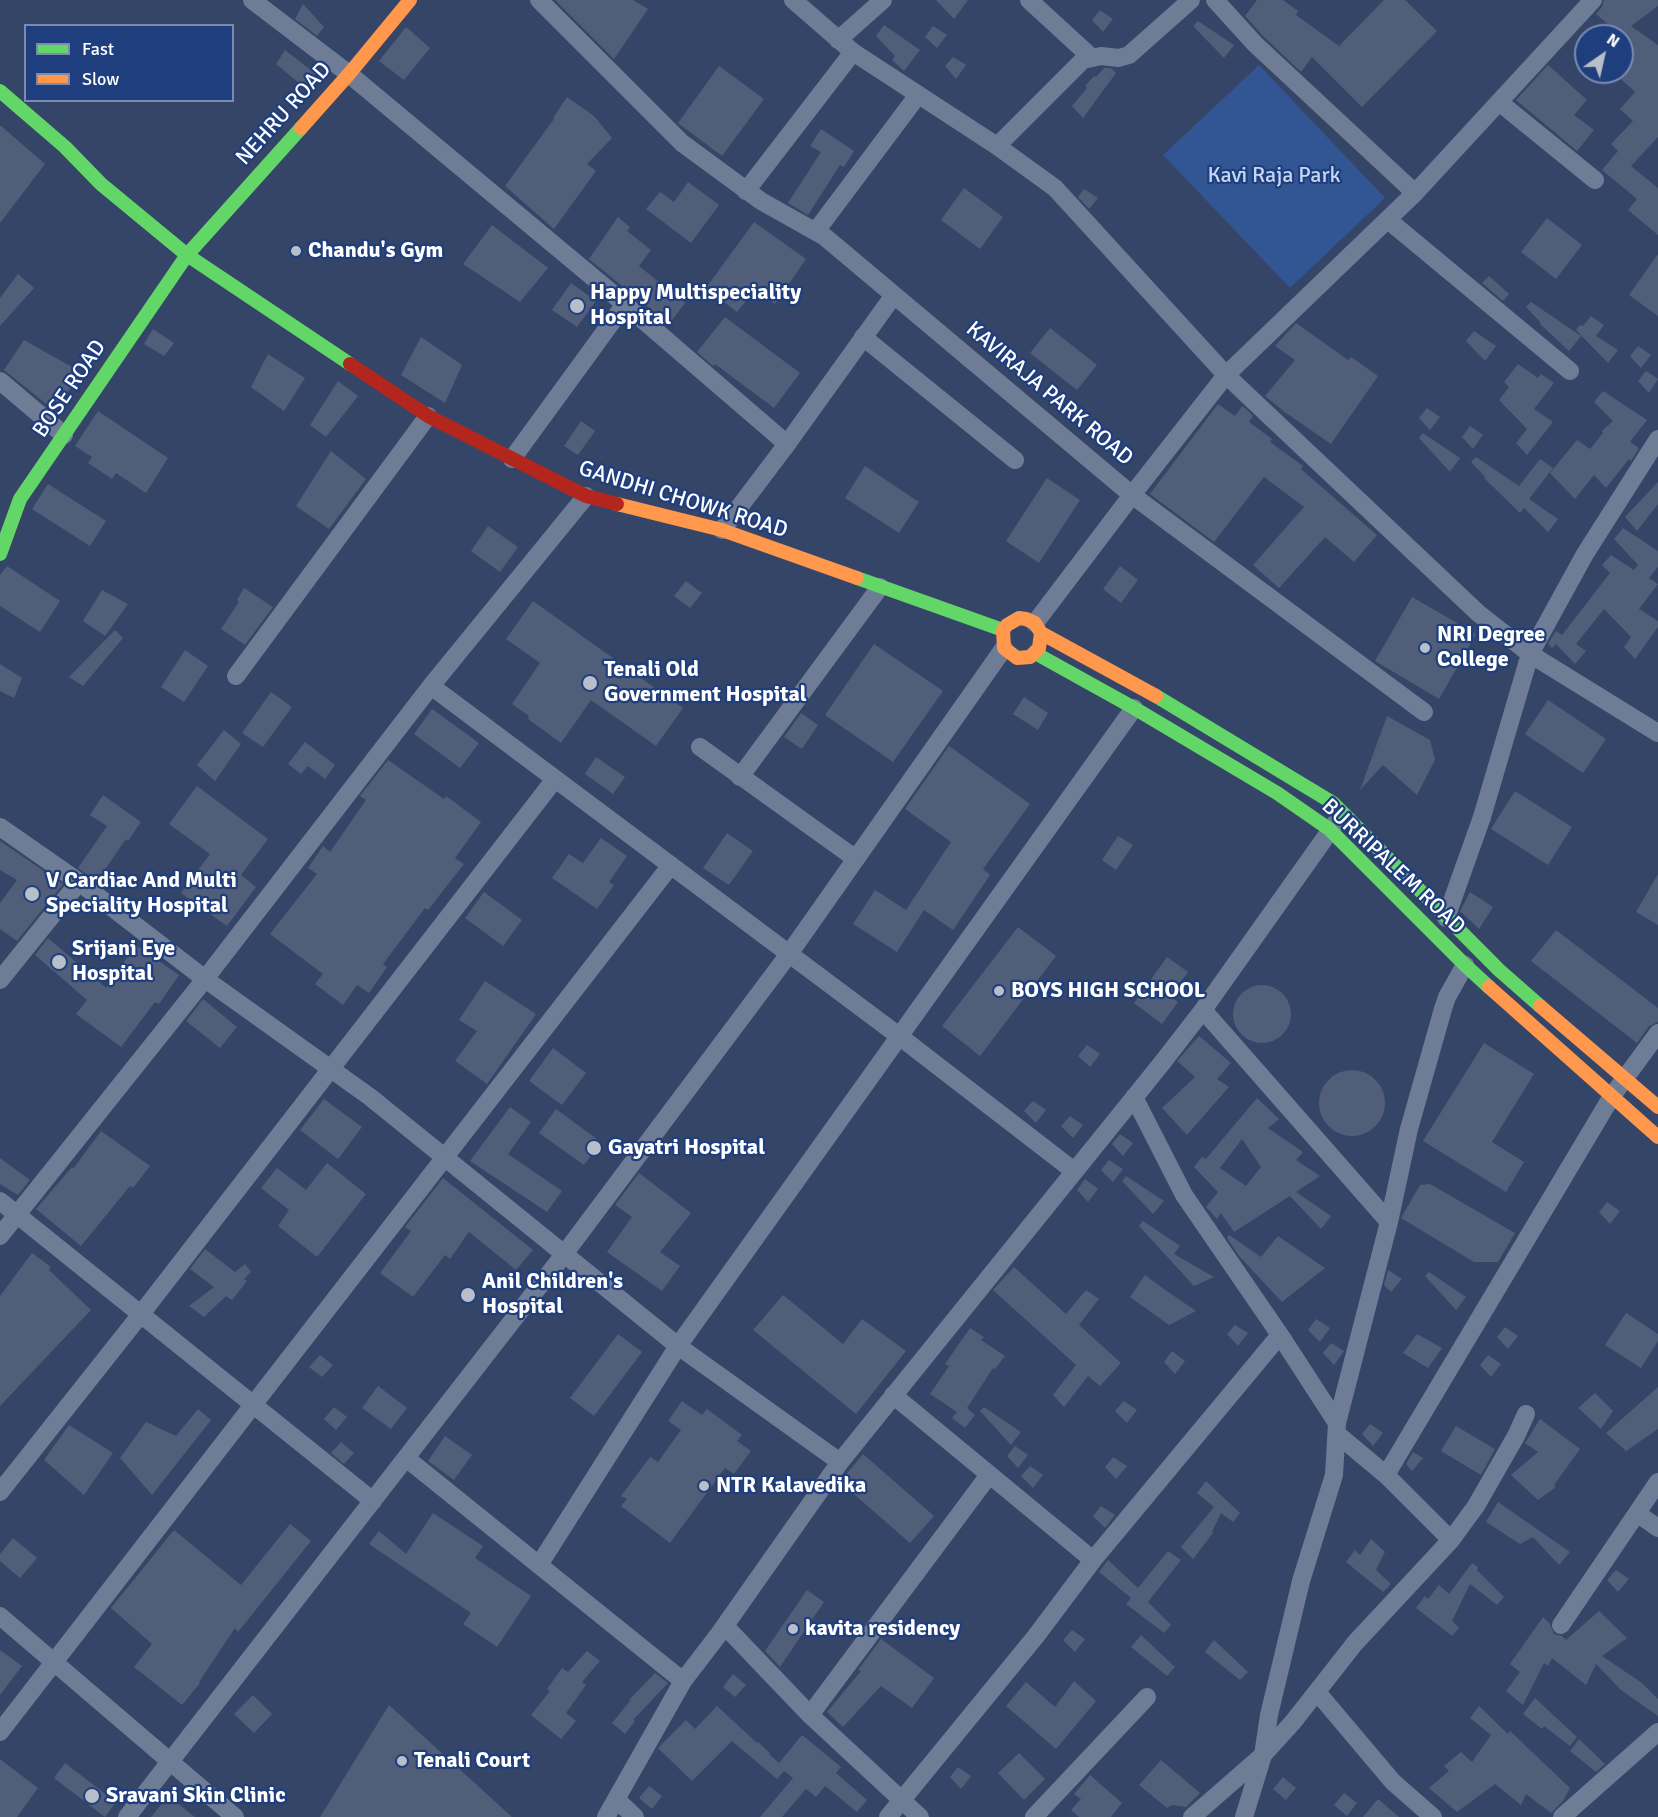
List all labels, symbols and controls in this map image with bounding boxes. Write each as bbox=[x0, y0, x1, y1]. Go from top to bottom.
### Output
legend bbox=[24, 24, 234, 102]
north arrow bbox=[1574, 24, 1634, 84]
text: N bbox=[1603, 29, 1623, 52]
text: Fast bbox=[82, 38, 114, 60]
street label: NEHRU ROAD bbox=[231, 57, 337, 171]
text: Slow bbox=[82, 68, 119, 90]
park label: Kavi Raja Park bbox=[1207, 163, 1341, 189]
place label: Chandu's Gym bbox=[308, 238, 443, 264]
marker: Chandu's Gym bbox=[289, 244, 303, 258]
place label: Happy Multispeciality Hospital bbox=[590, 280, 801, 332]
marker: Happy Multispeciality Hospital bbox=[568, 297, 586, 315]
street label: KAVIRAJA PARK ROAD bbox=[960, 316, 1138, 472]
street label: BOSE ROAD bbox=[28, 335, 112, 443]
street label: GANDHI CHOWK ROAD bbox=[575, 456, 791, 544]
place label: NRI Degree College bbox=[1437, 622, 1545, 674]
marker: NRI Degree College bbox=[1418, 641, 1432, 655]
place label: Tenali Old Government Hospital bbox=[604, 657, 807, 708]
marker: Tenali Old Government Hospital bbox=[581, 674, 599, 692]
street label: BURRIPALEM ROAD bbox=[1316, 794, 1470, 940]
place label: V Cardiac And Multi Speciality Hospital bbox=[46, 868, 237, 920]
marker: V Cardiac And Multi Speciality Hospital bbox=[23, 885, 41, 903]
place label: Srijani Eye Hospital bbox=[72, 936, 175, 987]
marker: Srijani Eye Hospital bbox=[50, 953, 68, 971]
place label: BOYS HIGH SCHOOL bbox=[1011, 978, 1205, 1004]
marker: BOYS HIGH SCHOOL bbox=[992, 984, 1006, 998]
place label: Gayatri Hospital bbox=[608, 1135, 765, 1161]
marker: Gayatri Hospital bbox=[585, 1139, 603, 1157]
place label: Anil Children's Hospital bbox=[482, 1269, 623, 1320]
marker: Anil Children's Hospital bbox=[459, 1286, 477, 1304]
place label: NTR Kalavedika bbox=[716, 1473, 866, 1499]
marker: NTR Kalavedika bbox=[697, 1479, 711, 1493]
place label: kavita residency bbox=[805, 1616, 960, 1642]
marker: kavita residency bbox=[786, 1622, 800, 1636]
place label: Tenali Court bbox=[414, 1748, 530, 1774]
marker: Tenali Court bbox=[395, 1754, 409, 1768]
place label: Sravani Skin Clinic bbox=[106, 1783, 286, 1809]
marker: Sravani Skin Clinic bbox=[83, 1787, 101, 1805]

